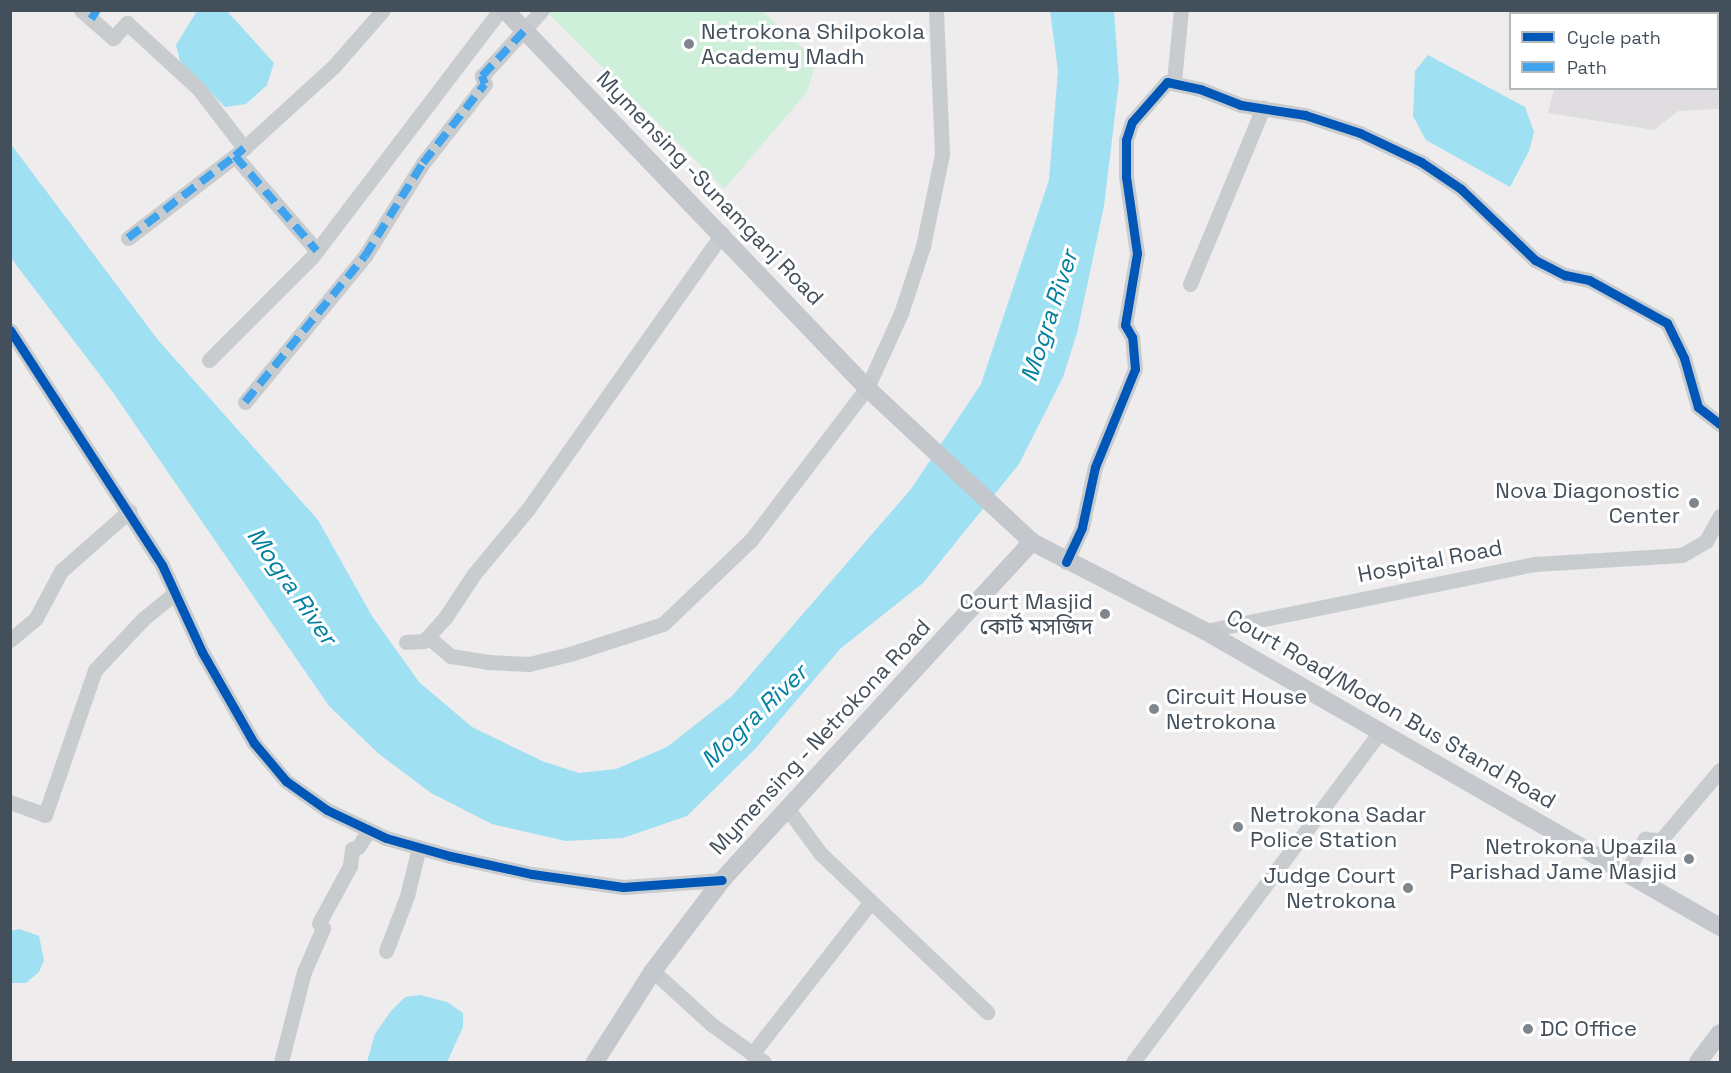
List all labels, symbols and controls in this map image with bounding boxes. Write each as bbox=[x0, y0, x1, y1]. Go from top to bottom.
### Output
legend bbox=[1509, 12, 1719, 90]
place label: Netrokona Shilpokola Academy Madh bbox=[701, 18, 925, 70]
text: Cycle path bbox=[1567, 26, 1661, 49]
marker: Netrokona Shilpokola Academy Madh bbox=[682, 37, 696, 51]
text: Path bbox=[1567, 56, 1607, 79]
street label: Mymensing -Sunamganj Road bbox=[591, 65, 829, 311]
water label: Mogra River bbox=[1014, 247, 1084, 385]
place label: Nova Diagonostic Center bbox=[1495, 477, 1680, 528]
marker: Nova Diagonostic Center bbox=[1685, 494, 1703, 512]
water label: Mogra River bbox=[241, 522, 343, 650]
street label: Hospital Road bbox=[1355, 534, 1505, 588]
place label: Court Masjid কোর্ট মসজিদ bbox=[960, 588, 1093, 640]
street label: Court Road/Modon Bus Stand Road bbox=[1222, 604, 1560, 814]
marker: Court Masjid কোর্ট মসজিদ bbox=[1098, 607, 1112, 621]
street label: Mymensing - Netrokona Road bbox=[704, 613, 936, 861]
water label: Mogra River bbox=[695, 658, 813, 774]
place label: Circuit House Netrokona bbox=[1166, 683, 1307, 734]
marker: Circuit House Netrokona bbox=[1147, 702, 1161, 716]
place label: Netrokona Sadar Police Station bbox=[1250, 801, 1426, 852]
marker: Netrokona Sadar Police Station bbox=[1231, 820, 1245, 834]
place label: Netrokona Upazila Parishad Jame Masjid bbox=[1450, 833, 1677, 884]
marker: Netrokona Upazila Parishad Jame Masjid bbox=[1682, 852, 1696, 866]
place label: Judge Court Netrokona bbox=[1263, 862, 1396, 914]
marker: Judge Court Netrokona bbox=[1401, 881, 1415, 895]
place label: DC Office bbox=[1540, 1016, 1637, 1042]
marker: DC Office bbox=[1521, 1022, 1535, 1036]

